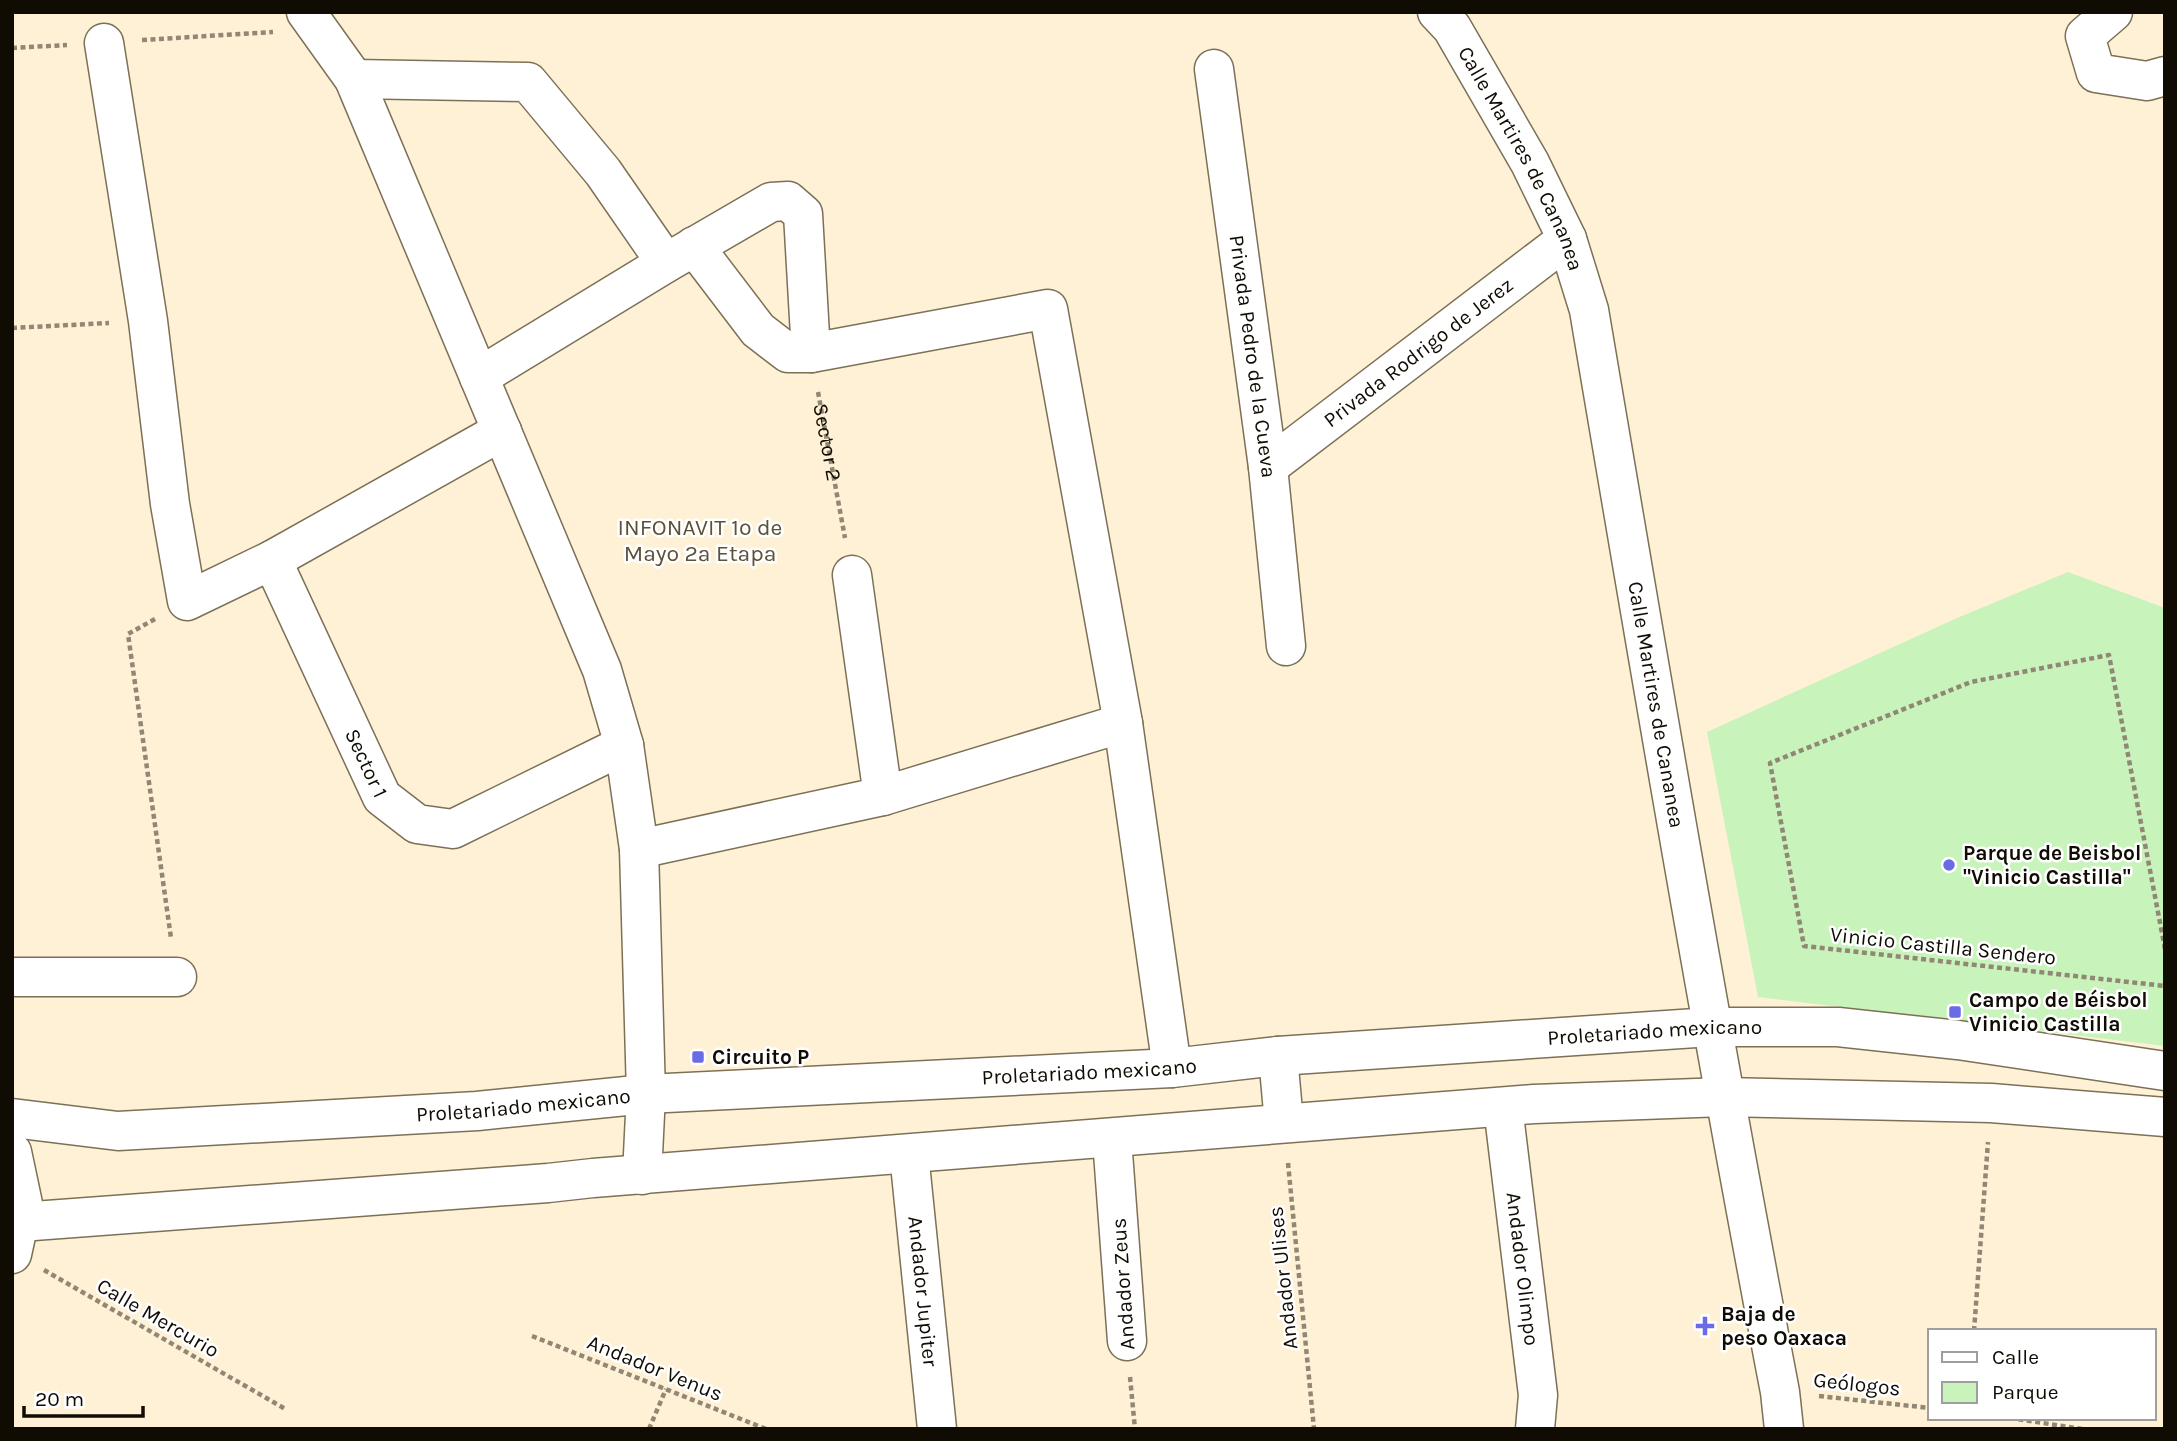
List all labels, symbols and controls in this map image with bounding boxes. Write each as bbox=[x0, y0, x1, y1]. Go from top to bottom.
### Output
street label: Calle Martires de Cananea bbox=[1453, 42, 1588, 274]
street label: Privada Pedro de la Cueva bbox=[1225, 233, 1281, 479]
street label: Privada Rodrigo de Jerez bbox=[1319, 273, 1518, 432]
street label: Sector 2 bbox=[808, 401, 846, 483]
district label: INFONAVIT 1º de Mayo 2ª Etapa bbox=[618, 514, 782, 567]
street label: Calle Martires de Cananea bbox=[1623, 580, 1689, 830]
street label: Sector 1 bbox=[340, 725, 393, 801]
place label: Parque de Beisbol "Vinicio Castilla" bbox=[1963, 841, 2141, 889]
marker: Parque de Beisbol "Vinicio Castilla" bbox=[1941, 857, 1957, 873]
street label: Vinicio Castilla Sendero bbox=[1829, 922, 2057, 970]
place label: Campo de Béisbol Vinicio Castilla bbox=[1969, 988, 2148, 1036]
marker: Campo de Béisbol Vinicio Castilla bbox=[1947, 1004, 1963, 1020]
street label: Proletariado mexicano bbox=[1546, 1015, 1762, 1050]
place label: Circuito P bbox=[712, 1045, 809, 1069]
marker: Circuito P bbox=[690, 1049, 706, 1065]
street label: Proletariado mexicano bbox=[981, 1053, 1198, 1089]
street label: Proletariado mexicano bbox=[415, 1084, 632, 1126]
street label: Andador Olimpo bbox=[1501, 1191, 1544, 1347]
street label: Andador Ulises bbox=[1264, 1205, 1302, 1351]
street label: Andador Jupiter bbox=[903, 1215, 943, 1368]
street label: Andador Zeus bbox=[1106, 1217, 1140, 1351]
street label: Calle Mercurio bbox=[93, 1273, 223, 1363]
place label: Baja de peso Oaxaca bbox=[1721, 1302, 1847, 1350]
marker: Baja de peso Oaxaca bbox=[1695, 1316, 1715, 1336]
legend bbox=[1928, 1329, 2156, 1420]
street label: Andador Venus bbox=[584, 1330, 726, 1406]
text: Calle bbox=[1992, 1345, 2039, 1369]
street label: Geólogos bbox=[1812, 1367, 1902, 1401]
scale bar bbox=[24, 1374, 144, 1418]
text: Parque bbox=[1992, 1380, 2059, 1404]
text: 20 m bbox=[35, 1387, 84, 1411]

